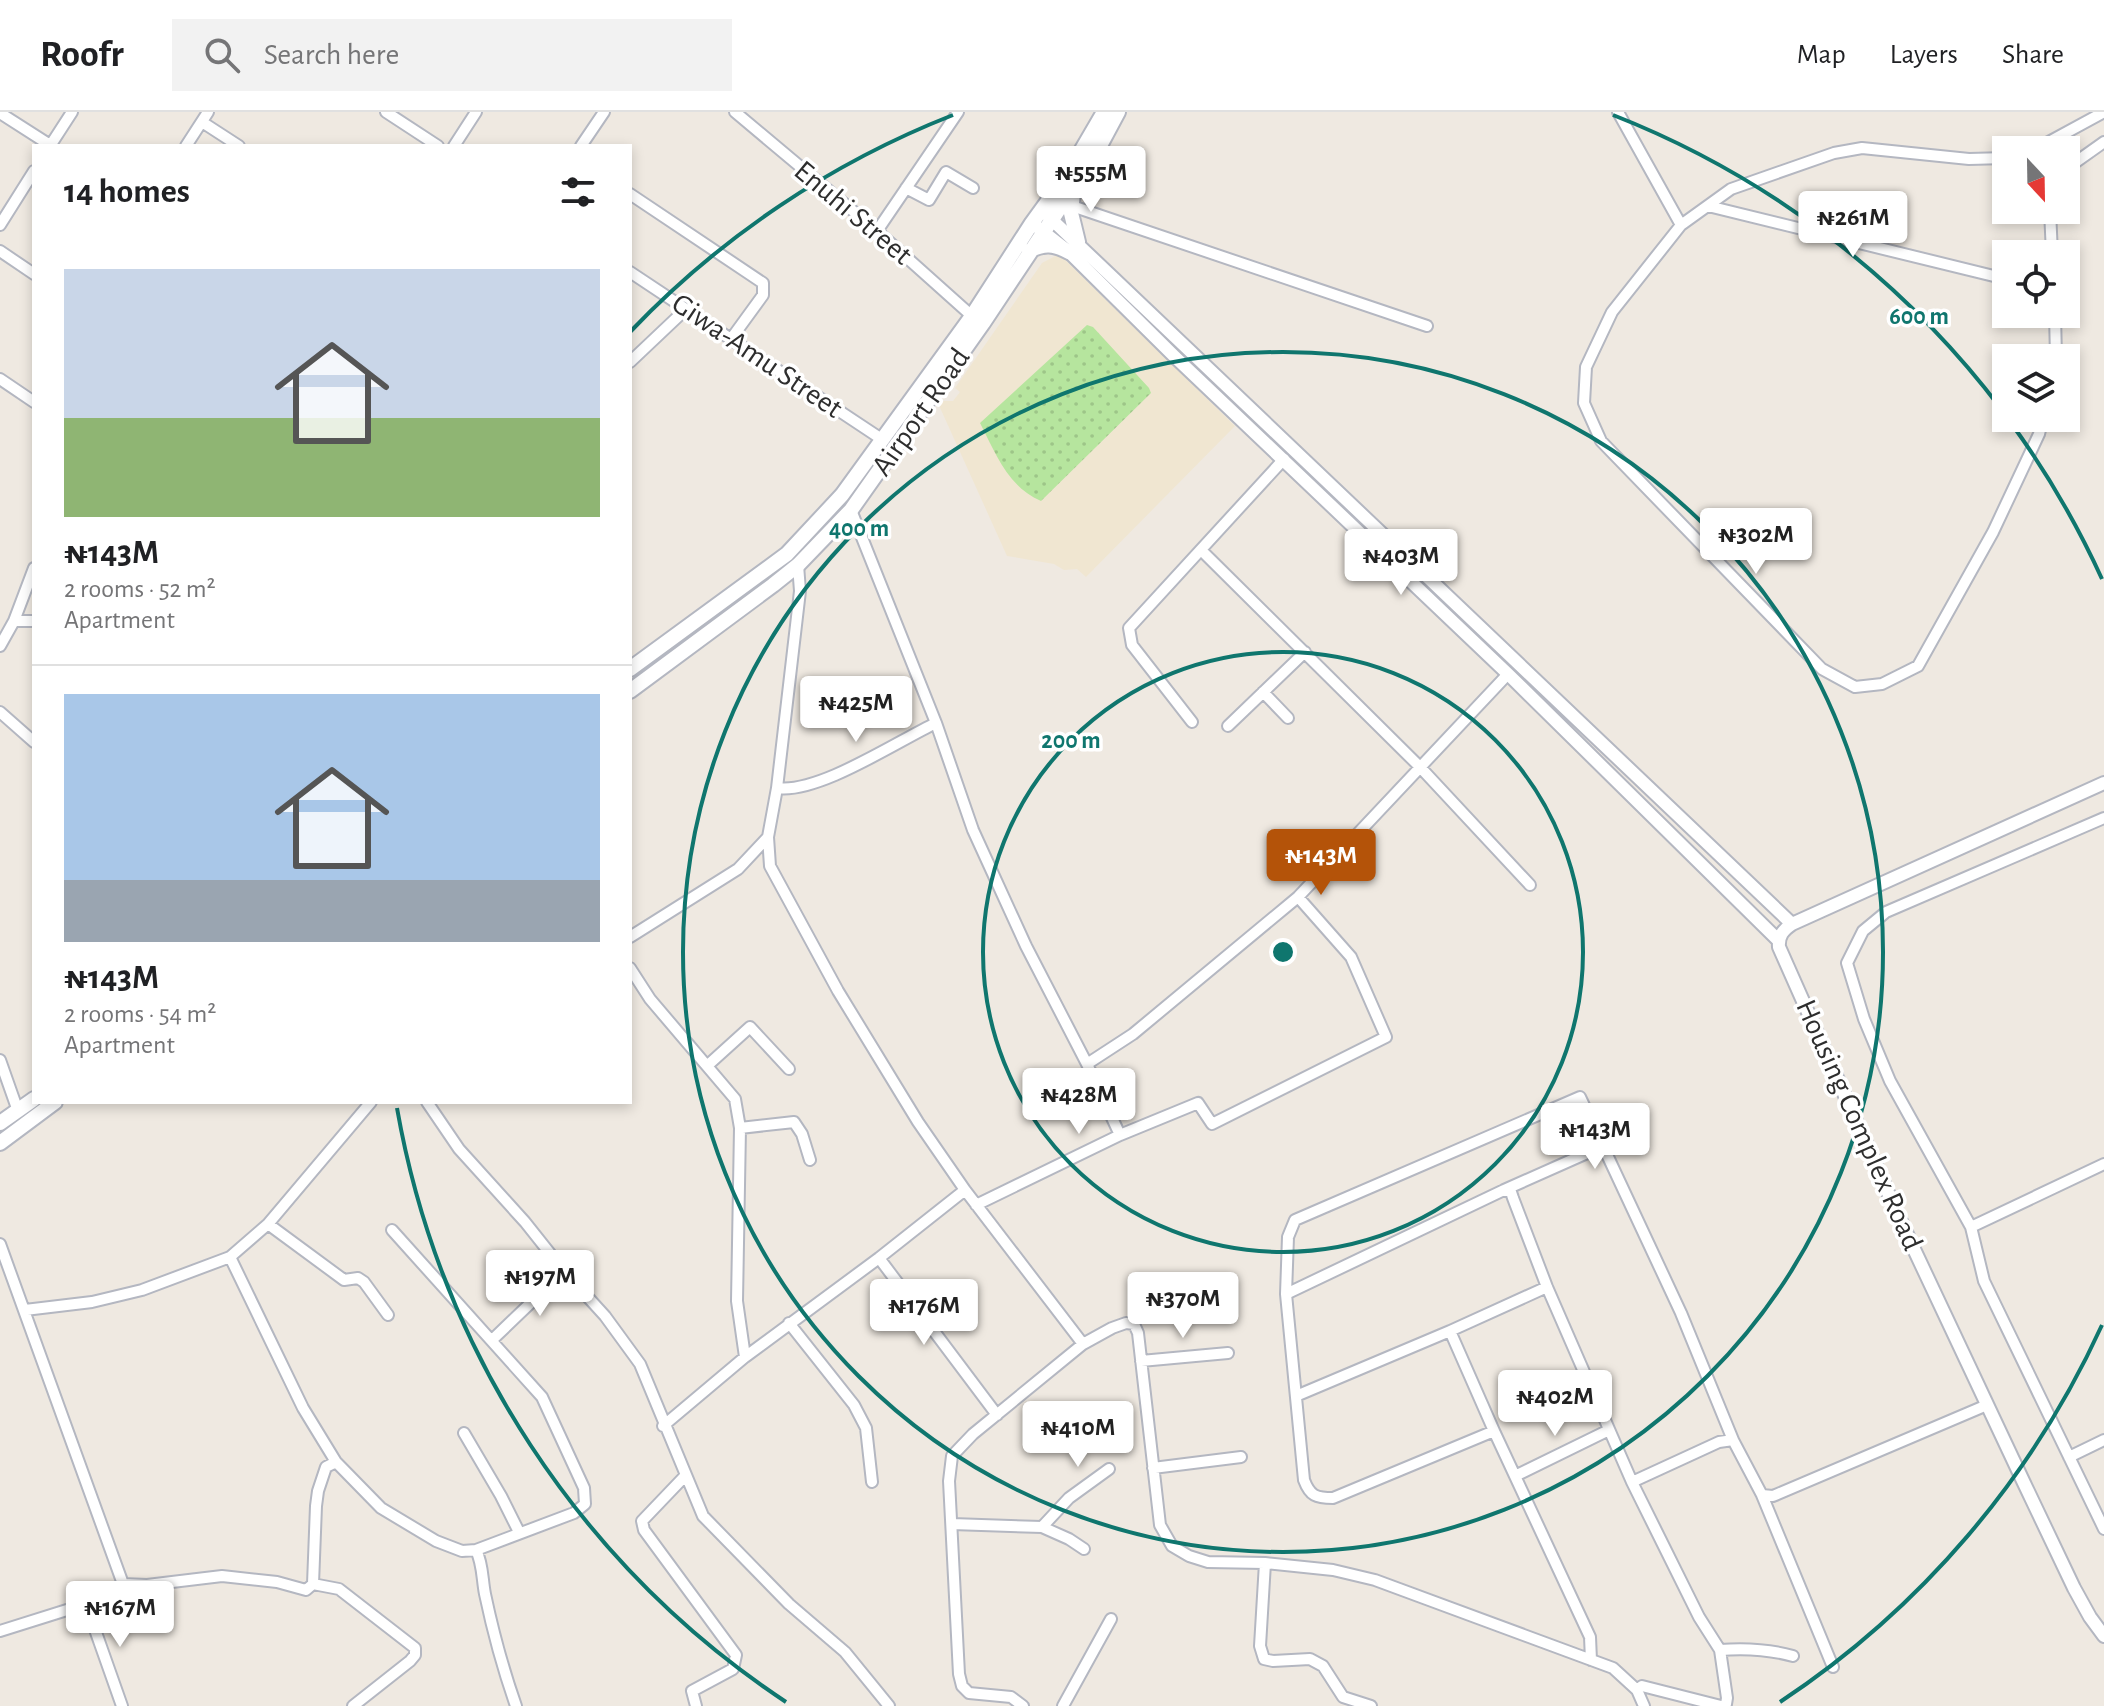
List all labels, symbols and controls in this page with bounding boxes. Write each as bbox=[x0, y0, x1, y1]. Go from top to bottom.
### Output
search box bbox=[172, 19, 732, 91]
icon: search bbox=[200, 33, 244, 77]
text: Roofr bbox=[40, 36, 124, 74]
text: Search here bbox=[264, 40, 399, 70]
text: Map bbox=[1797, 41, 1846, 69]
text: Layers bbox=[1890, 41, 1958, 69]
text: Share bbox=[2002, 41, 2064, 69]
north arrow bbox=[1992, 136, 2080, 224]
map controls bbox=[1992, 136, 2080, 432]
pin: ₦555M bbox=[1035, 146, 1147, 214]
street label: Enuhi Street bbox=[788, 155, 918, 271]
text: ₦555M bbox=[1055, 159, 1127, 185]
icon: filters bbox=[556, 170, 600, 214]
text: 14 homes bbox=[64, 175, 190, 209]
pin: ₦261M bbox=[1797, 191, 1909, 259]
text: ₦261M bbox=[1816, 204, 1890, 230]
button: locate bbox=[1992, 240, 2080, 328]
street label: Giwa-Amu Street bbox=[666, 288, 848, 424]
text: 600 m bbox=[1889, 305, 1949, 329]
icon: home bbox=[260, 321, 404, 465]
street label: Airport Road bbox=[866, 343, 976, 481]
button: layers bbox=[1992, 344, 2080, 432]
pin: ₦302M bbox=[1700, 508, 1812, 576]
text: 400 m bbox=[829, 517, 889, 541]
text: ₦302M bbox=[1718, 521, 1794, 547]
pin: ₦403M bbox=[1345, 529, 1457, 597]
text: ₦143M bbox=[64, 536, 159, 570]
text: ₦403M bbox=[1363, 542, 1439, 568]
text: 2 rooms · 52 m² bbox=[64, 576, 216, 602]
text: Apartment bbox=[64, 607, 175, 633]
pin: ₦425M bbox=[800, 676, 912, 744]
text: ₦425M bbox=[818, 689, 894, 715]
text: 200 m bbox=[1041, 729, 1101, 753]
icon: home bbox=[260, 746, 404, 890]
pin: ₦143M bbox=[1265, 829, 1377, 897]
text: ₦143M bbox=[1285, 842, 1357, 868]
centre of rings bbox=[1269, 938, 1297, 966]
text: ₦143M bbox=[64, 961, 159, 995]
street label: Housing Complex Road bbox=[1790, 995, 1928, 1255]
text: 2 rooms · 54 m² bbox=[64, 1001, 216, 1027]
text: Apartment bbox=[64, 1032, 175, 1058]
pin: ₦428M bbox=[1023, 1068, 1135, 1136]
text: ₦428M bbox=[1040, 1081, 1118, 1107]
pin: ₦143M bbox=[1539, 1103, 1651, 1171]
text: ₦143M bbox=[1559, 1116, 1631, 1142]
pin: ₦197M bbox=[484, 1250, 596, 1318]
text: ₦197M bbox=[504, 1263, 576, 1289]
pin: ₦370M bbox=[1127, 1272, 1239, 1340]
pin: ₦176M bbox=[868, 1279, 980, 1347]
text: ₦370M bbox=[1145, 1285, 1221, 1311]
text: ₦176M bbox=[888, 1292, 960, 1318]
pin: ₦402M bbox=[1499, 1370, 1611, 1438]
text: ₦402M bbox=[1516, 1383, 1594, 1409]
pin: ₦410M bbox=[1022, 1401, 1134, 1469]
text: ₦410M bbox=[1040, 1414, 1116, 1440]
pin: ₦167M bbox=[64, 1581, 176, 1649]
text: ₦167M bbox=[84, 1594, 156, 1620]

